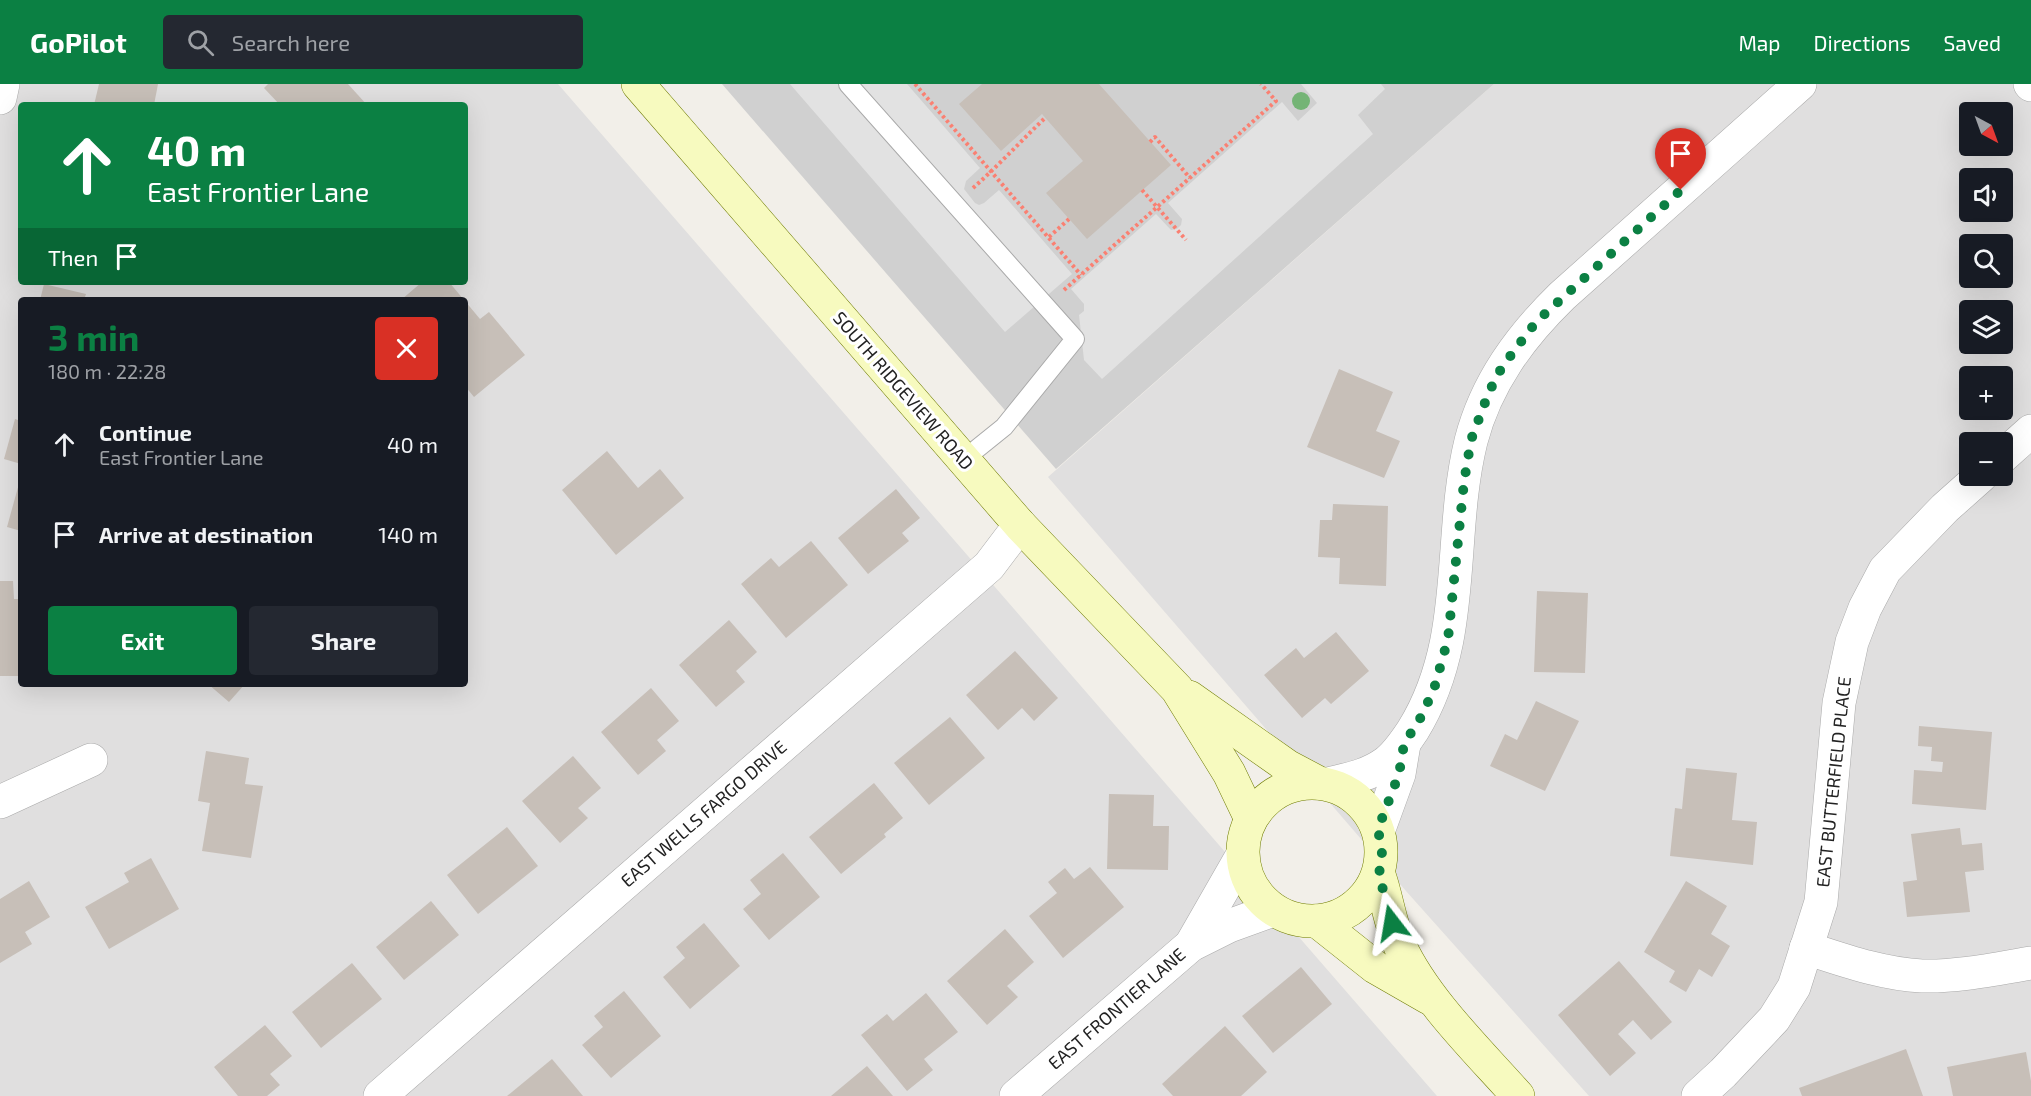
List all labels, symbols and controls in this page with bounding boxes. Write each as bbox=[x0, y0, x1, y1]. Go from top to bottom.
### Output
search box bbox=[163, 15, 583, 69]
text: GoPilot bbox=[30, 25, 127, 59]
icon: search bbox=[184, 26, 217, 59]
text: Search here bbox=[232, 29, 350, 55]
text: Map bbox=[1738, 30, 1781, 55]
text: Directions bbox=[1814, 30, 1910, 55]
text: Saved bbox=[1943, 30, 2001, 55]
north arrow bbox=[1959, 102, 2013, 156]
map controls bbox=[1959, 102, 2013, 486]
text: 40 m bbox=[147, 124, 246, 174]
icon: ahead bbox=[48, 126, 126, 204]
pin bbox=[1655, 128, 1706, 190]
icon: arrive bbox=[1664, 137, 1697, 170]
button: sound bbox=[1959, 168, 2013, 222]
text: East Frontier Lane bbox=[147, 175, 369, 207]
button: search bbox=[1959, 234, 2013, 288]
icon: arrive bbox=[110, 240, 143, 273]
text: Then bbox=[48, 244, 98, 270]
button: layers bbox=[1959, 300, 2013, 354]
street label: SOUTH RIDGEVIEW ROAD bbox=[829, 307, 979, 474]
text: 3 min bbox=[48, 315, 139, 358]
button: close bbox=[375, 317, 438, 380]
text: 180 m · 22:28 bbox=[48, 359, 166, 383]
button: + bbox=[1959, 366, 2013, 420]
text: Continue bbox=[99, 419, 192, 445]
icon: ahead bbox=[48, 428, 81, 461]
text: 40 m bbox=[387, 431, 438, 457]
button: − bbox=[1959, 432, 2013, 486]
text: East Frontier Lane bbox=[99, 445, 264, 469]
icon: arrive bbox=[48, 518, 81, 551]
text: Arrive at destination bbox=[99, 521, 313, 547]
text: 140 m bbox=[378, 521, 438, 547]
button: Exit bbox=[48, 606, 237, 675]
button: Share bbox=[249, 606, 438, 675]
street label: EAST BUTTERFIELD PLACE bbox=[1811, 675, 1855, 888]
street label: EAST WELLS FARGO DRIVE bbox=[616, 735, 791, 891]
position arrow bbox=[1360, 891, 1424, 955]
street label: EAST FRONTIER LANE bbox=[1043, 943, 1189, 1074]

